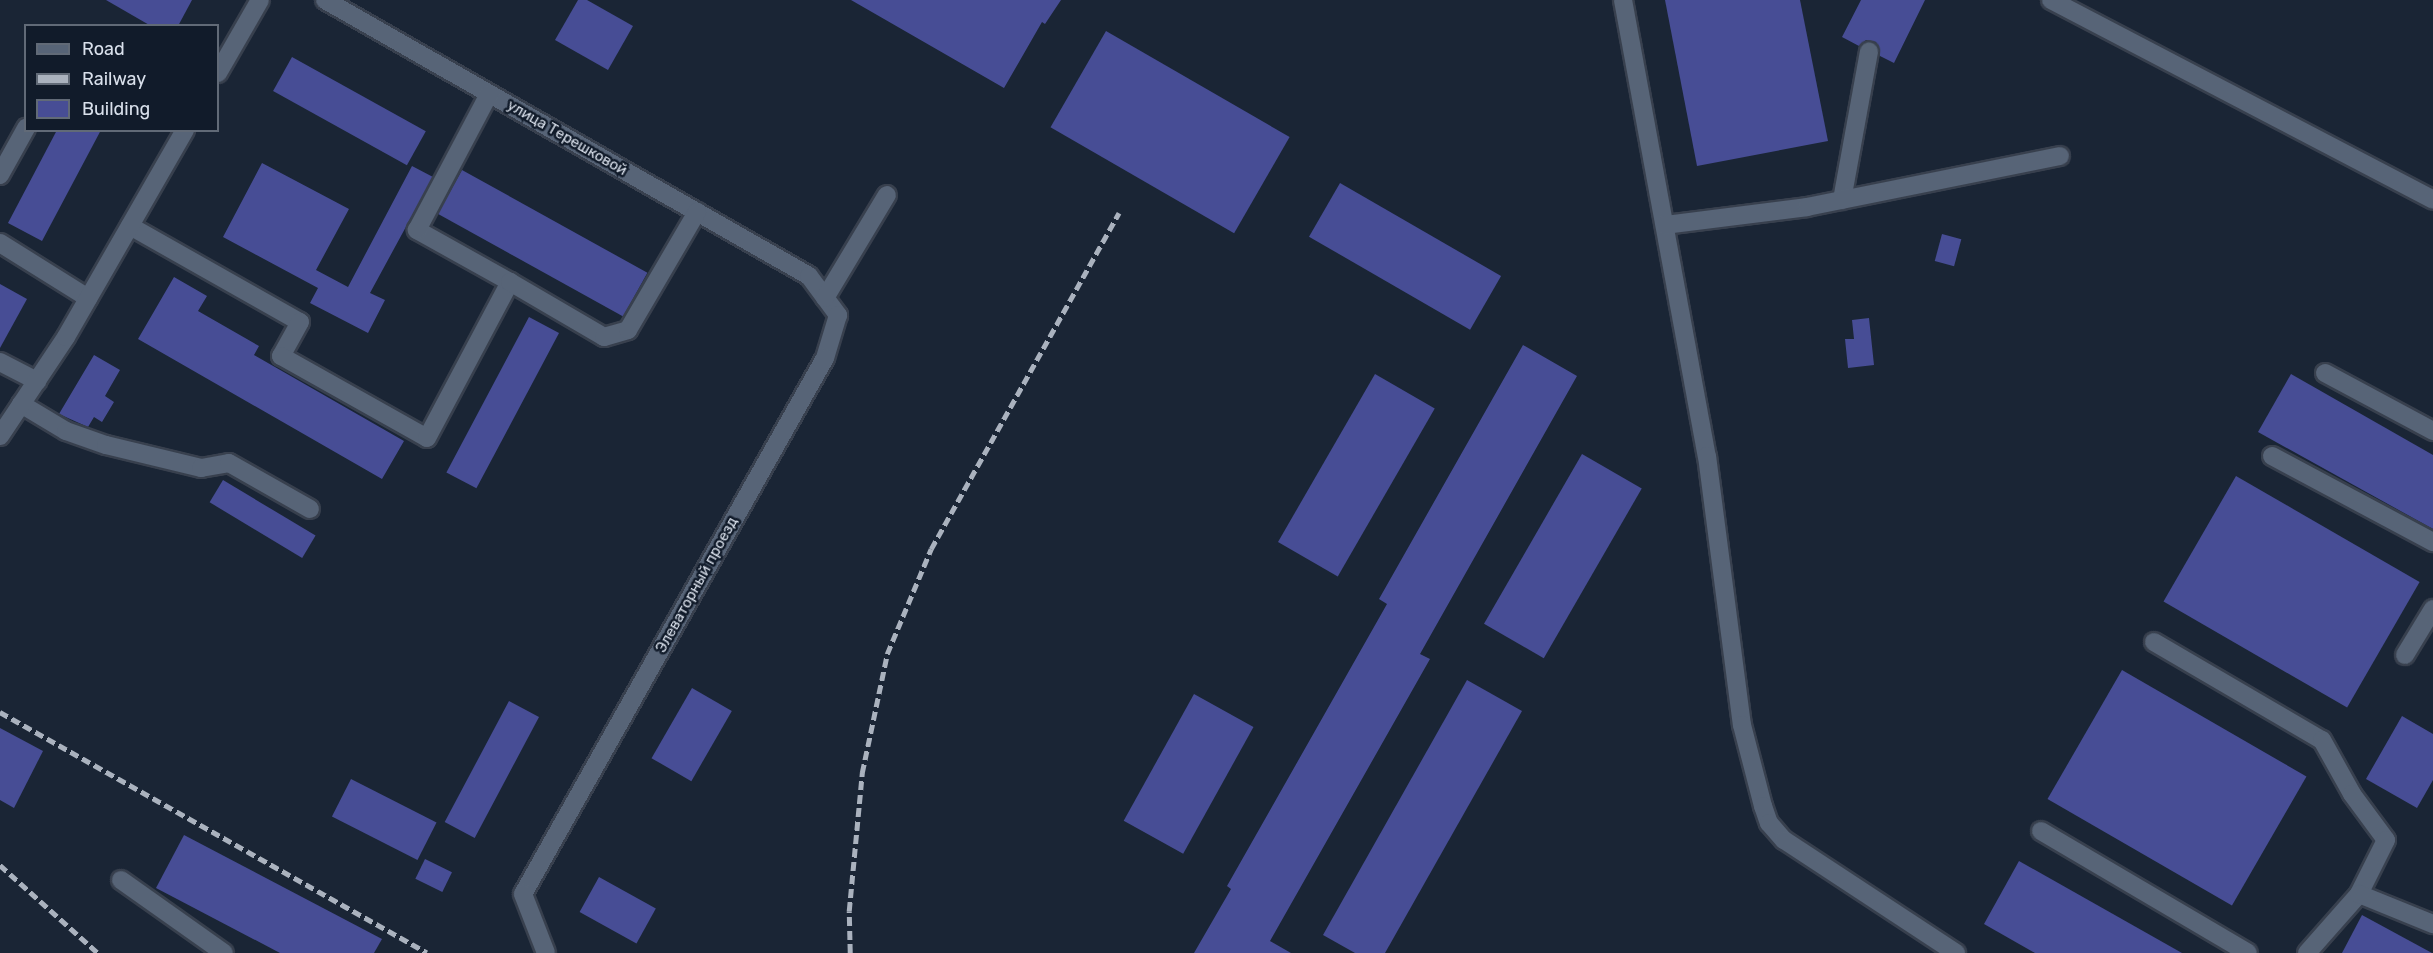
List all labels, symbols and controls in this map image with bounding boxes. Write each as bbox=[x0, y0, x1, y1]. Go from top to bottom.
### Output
legend bbox=[24, 24, 219, 132]
text: Road bbox=[82, 38, 125, 60]
text: Railway bbox=[82, 68, 146, 90]
street label: улица Терешковой bbox=[504, 96, 630, 180]
text: Building bbox=[82, 98, 150, 120]
street label: Элеваторный проезд bbox=[652, 514, 742, 656]

